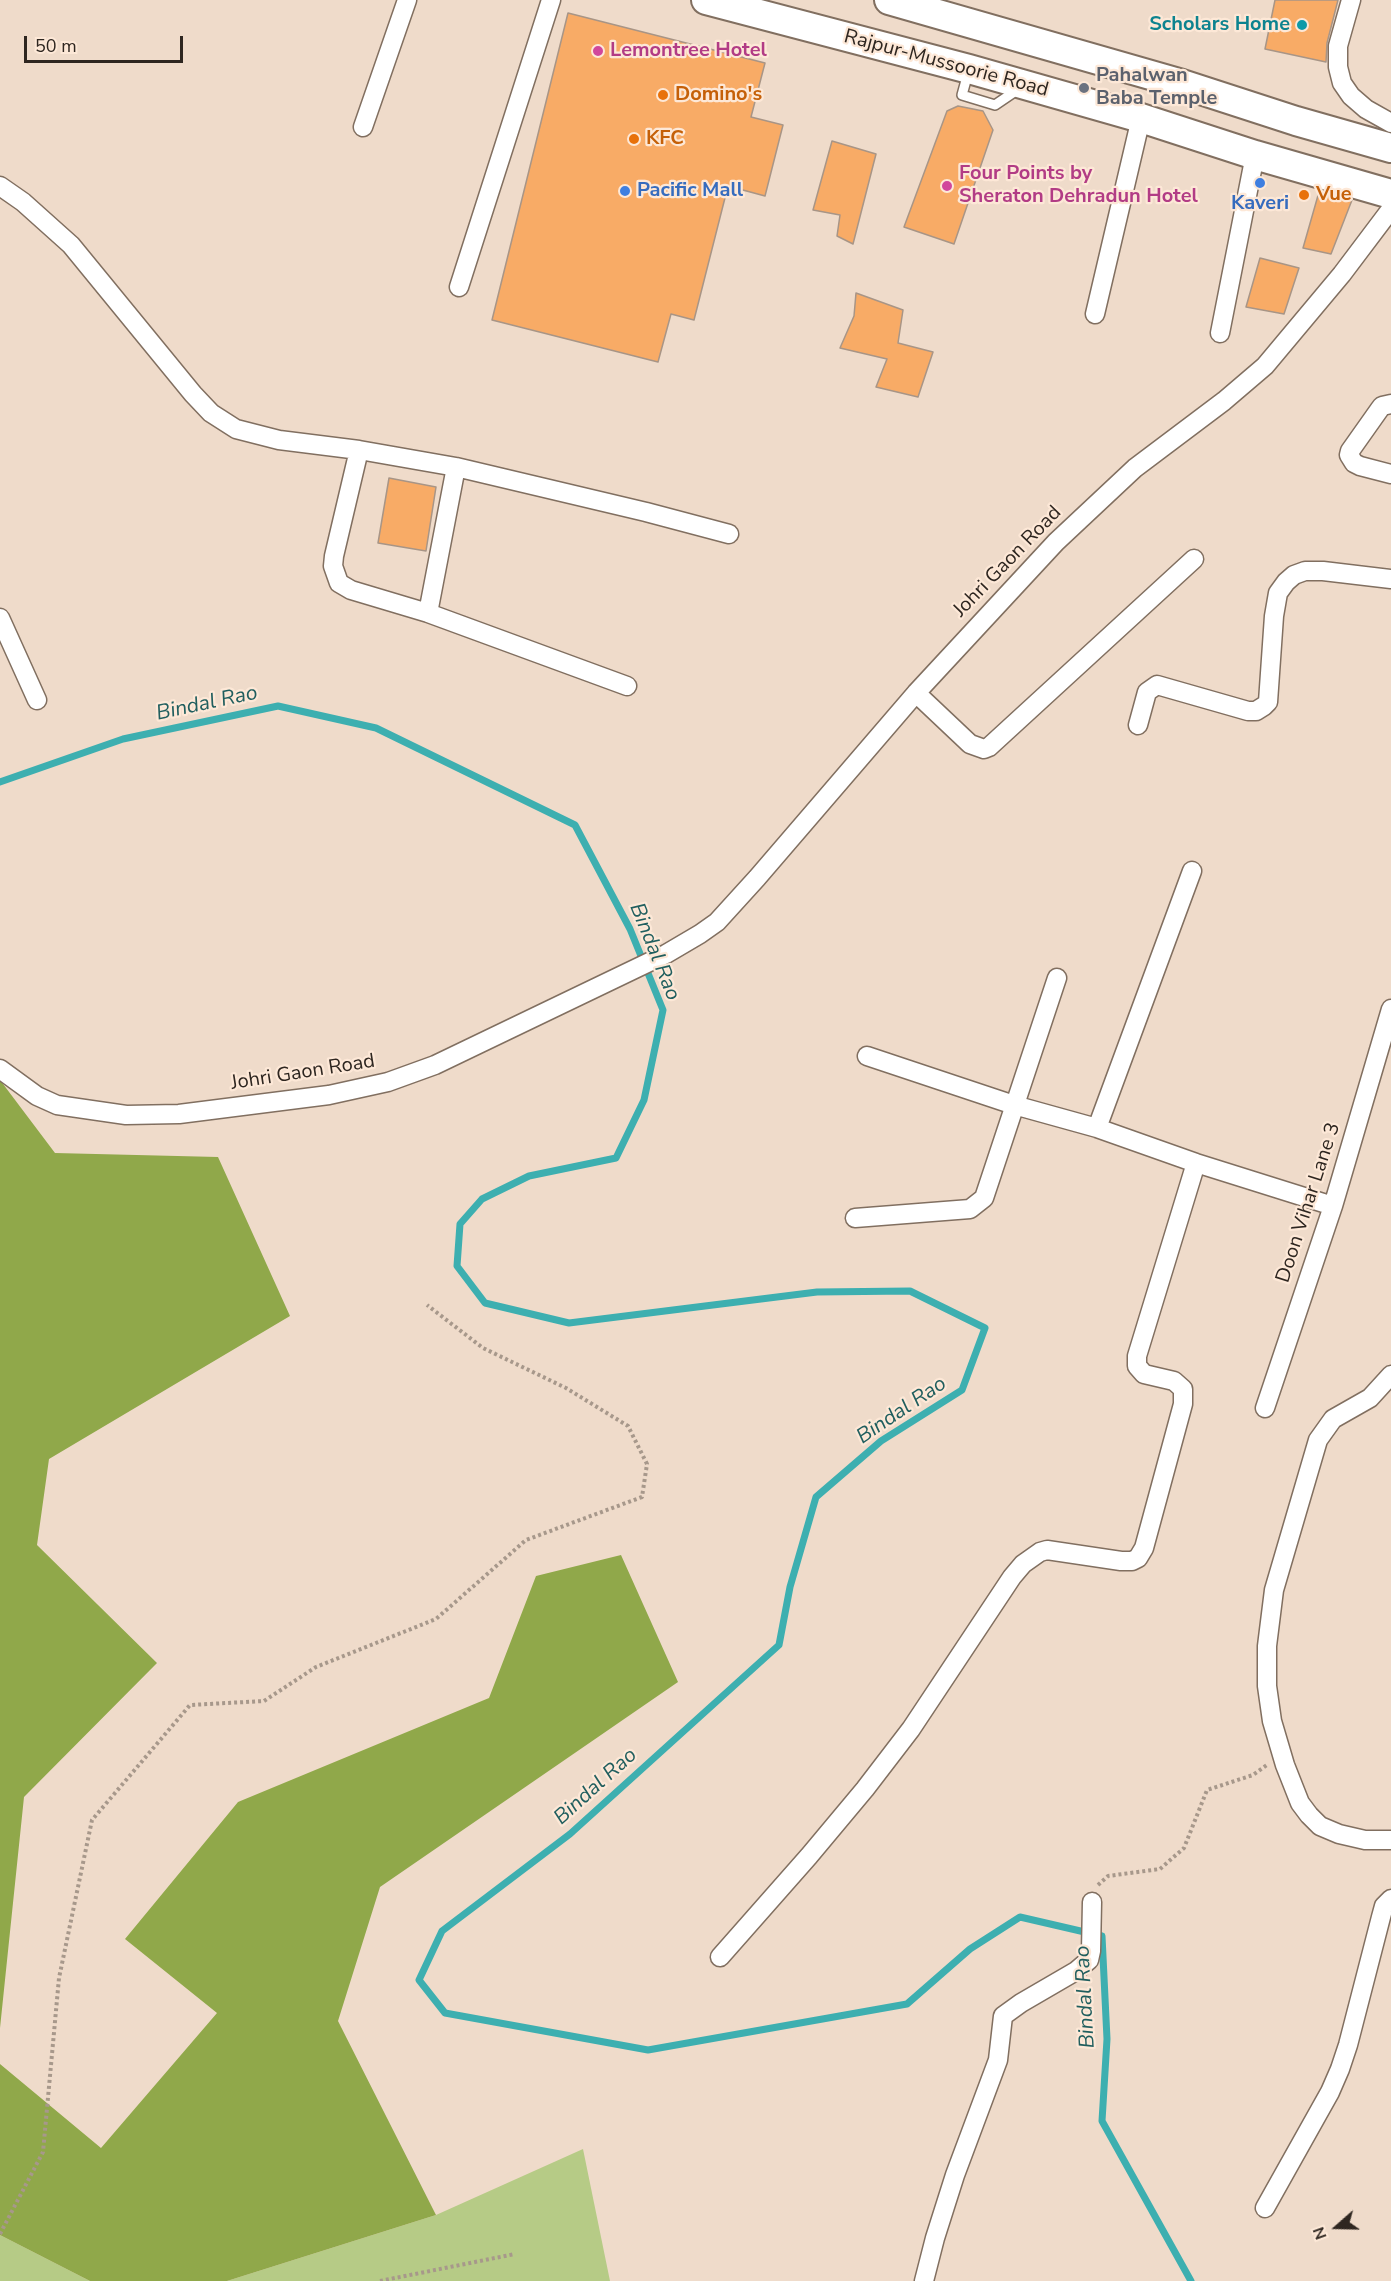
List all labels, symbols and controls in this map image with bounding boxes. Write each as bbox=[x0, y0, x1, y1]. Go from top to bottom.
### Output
place label: Scholars Home bbox=[1149, 13, 1290, 37]
marker: Scholars Home bbox=[1295, 18, 1309, 32]
scale bar bbox=[27, 24, 186, 62]
street label: Rajpur-Mussoorie Road bbox=[841, 25, 1051, 103]
text: 50 m bbox=[35, 34, 77, 58]
place label: Lemontree Hotel bbox=[610, 39, 767, 63]
marker: Lemontree Hotel bbox=[591, 44, 605, 58]
place label: Pahalwan Baba Temple bbox=[1096, 64, 1217, 111]
marker: Pahalwan Baba Temple bbox=[1077, 81, 1091, 95]
place label: Domino's bbox=[675, 83, 762, 107]
marker: Domino's bbox=[656, 88, 670, 102]
place label: KFC bbox=[646, 127, 684, 151]
marker: KFC bbox=[627, 132, 641, 146]
place label: Four Points by Sheraton Dehradun Hotel bbox=[959, 162, 1198, 209]
marker: Kaveri bbox=[1253, 176, 1267, 190]
place label: Pacific Mall bbox=[637, 179, 743, 203]
marker: Four Points by Sheraton Dehradun Hotel bbox=[940, 179, 954, 193]
place label: Vue bbox=[1316, 183, 1352, 207]
marker: Pacific Mall bbox=[618, 184, 632, 198]
marker: Vue bbox=[1297, 188, 1311, 202]
place label: Kaveri bbox=[1231, 192, 1289, 216]
street label: Johri Gaon Road bbox=[949, 501, 1067, 623]
water label: Bindal Rao bbox=[154, 681, 260, 727]
water label: Bindal Rao bbox=[623, 900, 685, 1004]
street label: Johri Gaon Road bbox=[229, 1050, 377, 1096]
street label: Doon Vihar Lane 3 bbox=[1272, 1120, 1346, 1286]
water label: Bindal Rao bbox=[852, 1372, 952, 1450]
water label: Bindal Rao bbox=[549, 1743, 643, 1831]
water label: Bindal Rao bbox=[1071, 1945, 1101, 2049]
north arrow bbox=[1307, 2197, 1367, 2257]
text: N bbox=[1308, 2224, 1332, 2243]

